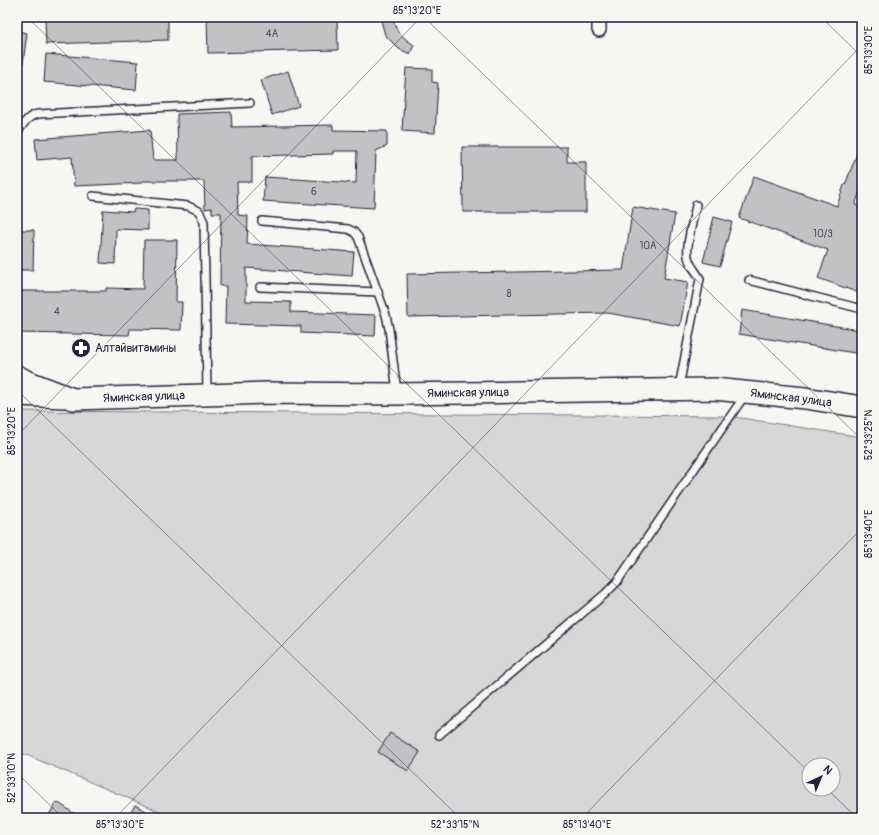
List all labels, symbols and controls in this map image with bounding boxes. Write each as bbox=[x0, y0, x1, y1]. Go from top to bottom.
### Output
text: 85°13'20"E bbox=[393, 5, 441, 17]
text: 85°13'30"E bbox=[863, 26, 875, 74]
house number: 4А bbox=[266, 28, 279, 40]
house number: 6 bbox=[311, 186, 317, 198]
house number: 10/3 bbox=[813, 228, 833, 240]
house number: 10А bbox=[639, 240, 657, 252]
house number: 8 bbox=[506, 288, 512, 300]
house number: 4 bbox=[54, 306, 60, 318]
pharmacy icon: Алтайвитамины bbox=[70, 337, 92, 359]
place label: Алтайвитамины bbox=[95, 341, 177, 356]
street label: Яминская улица bbox=[427, 385, 510, 401]
street label: Яминская улица bbox=[749, 386, 833, 411]
street label: Яминская улица bbox=[103, 388, 186, 406]
text: 85°13'20"E bbox=[6, 407, 18, 455]
text: 52°33'25"N bbox=[863, 410, 875, 460]
text: 85°13'40"E bbox=[863, 510, 875, 558]
text: 52°33'10"N bbox=[6, 753, 18, 803]
north arrow bbox=[801, 757, 841, 797]
text: N bbox=[820, 763, 835, 778]
text: 85°13'30"E bbox=[96, 819, 144, 831]
text: 52°33'15"N bbox=[431, 819, 480, 831]
text: 85°13'40"E bbox=[563, 819, 611, 831]

